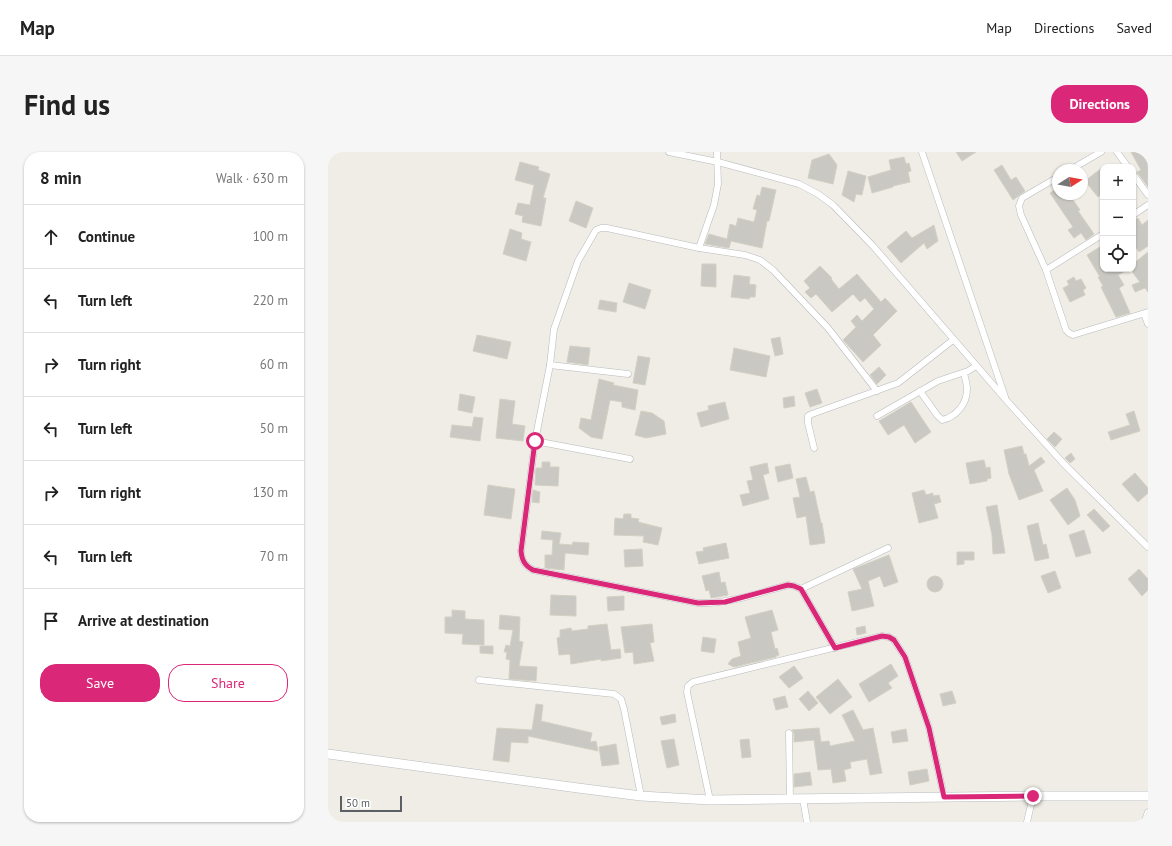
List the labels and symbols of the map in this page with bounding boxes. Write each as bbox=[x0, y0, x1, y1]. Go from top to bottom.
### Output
north arrow bbox=[1052, 164, 1088, 200]
route start bbox=[526, 432, 544, 450]
route end bbox=[1024, 787, 1042, 805]
scale bar bbox=[340, 794, 402, 813]

